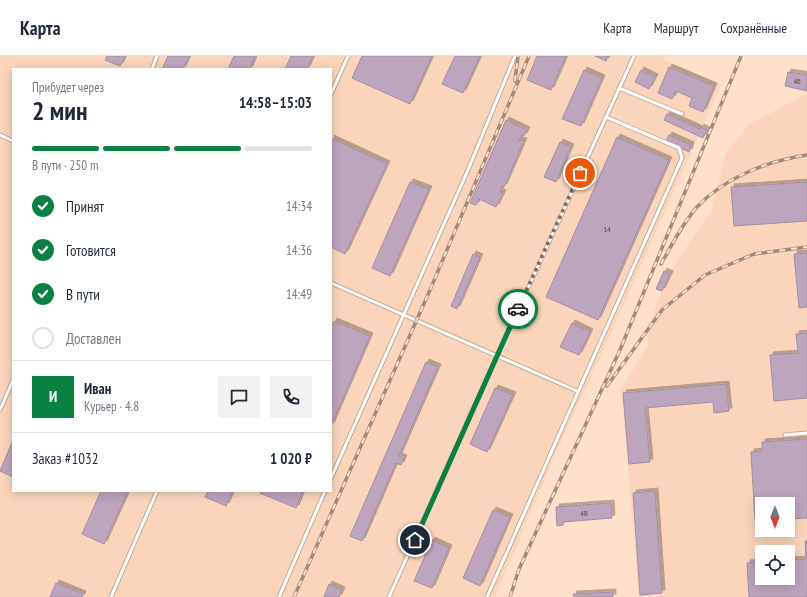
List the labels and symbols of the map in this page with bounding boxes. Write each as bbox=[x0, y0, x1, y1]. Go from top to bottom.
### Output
house number: 4Б bbox=[793, 76, 801, 86]
pin bbox=[563, 156, 597, 190]
house number: 14 bbox=[603, 224, 611, 234]
courier bbox=[498, 289, 538, 329]
north arrow bbox=[755, 497, 795, 537]
house number: 4В bbox=[580, 508, 588, 518]
pin bbox=[398, 523, 432, 557]

